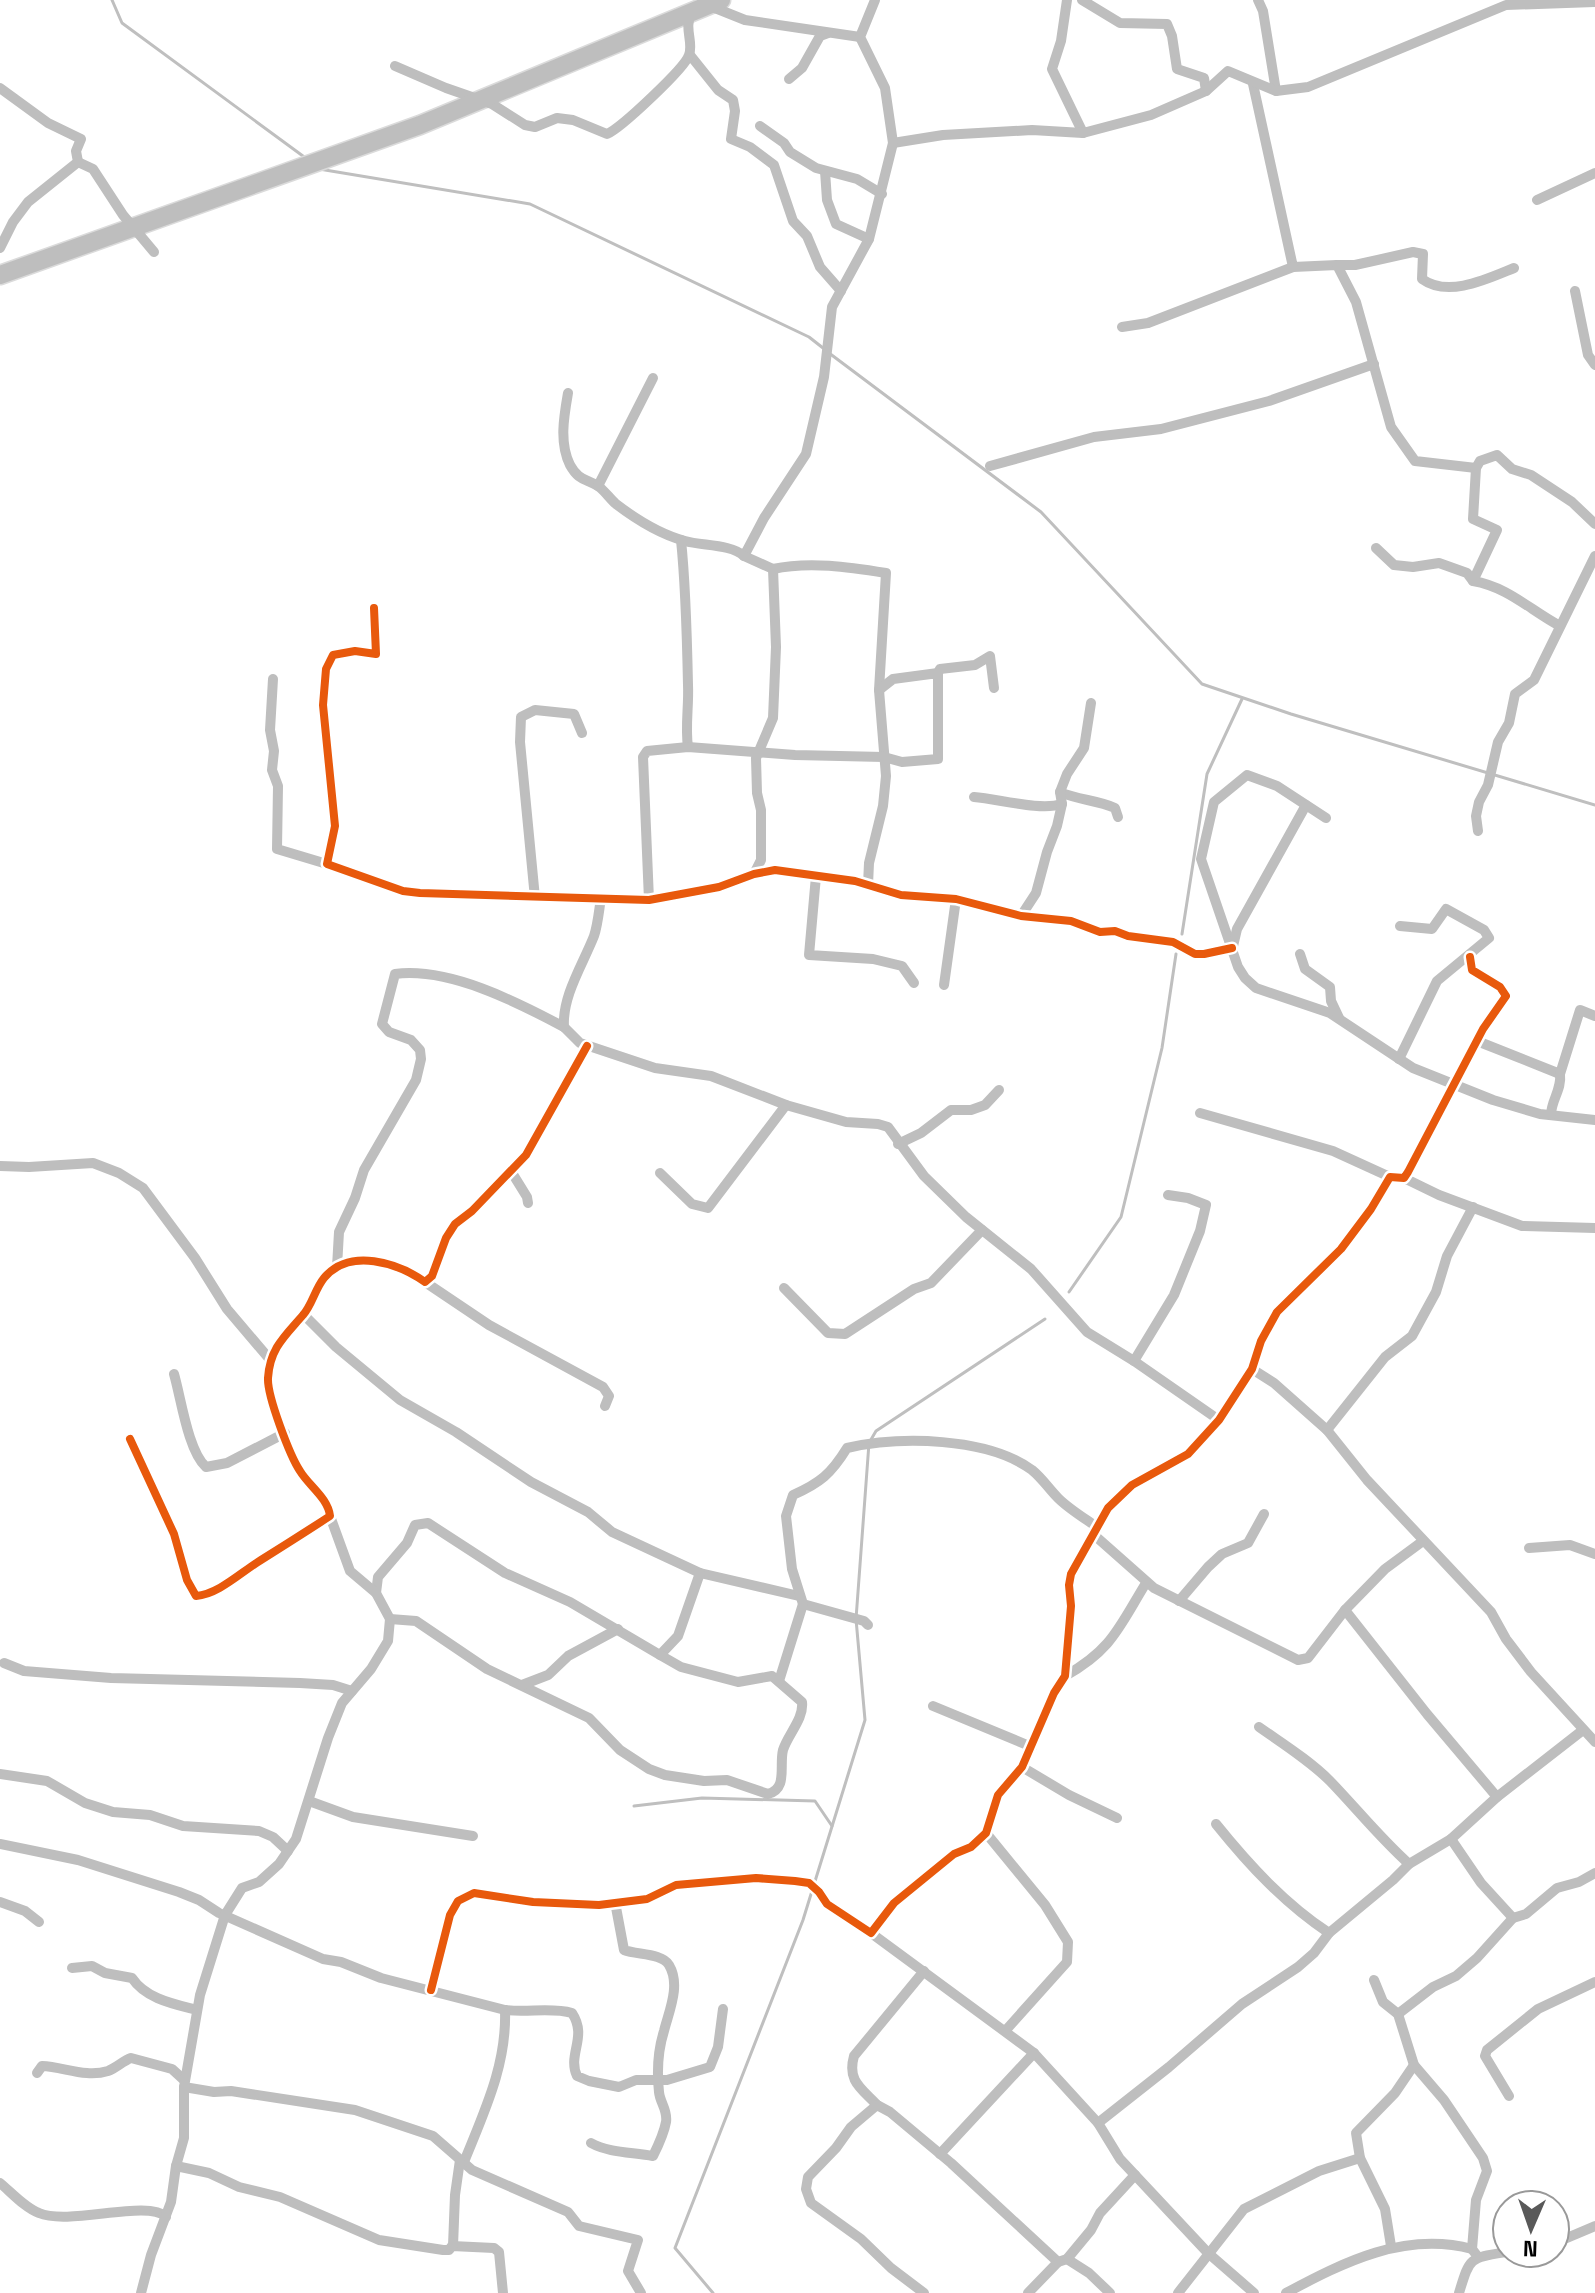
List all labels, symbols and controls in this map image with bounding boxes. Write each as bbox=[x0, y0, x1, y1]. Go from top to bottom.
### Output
north arrow bbox=[1491, 2189, 1571, 2269]
text: N bbox=[1522, 2235, 1538, 2263]

